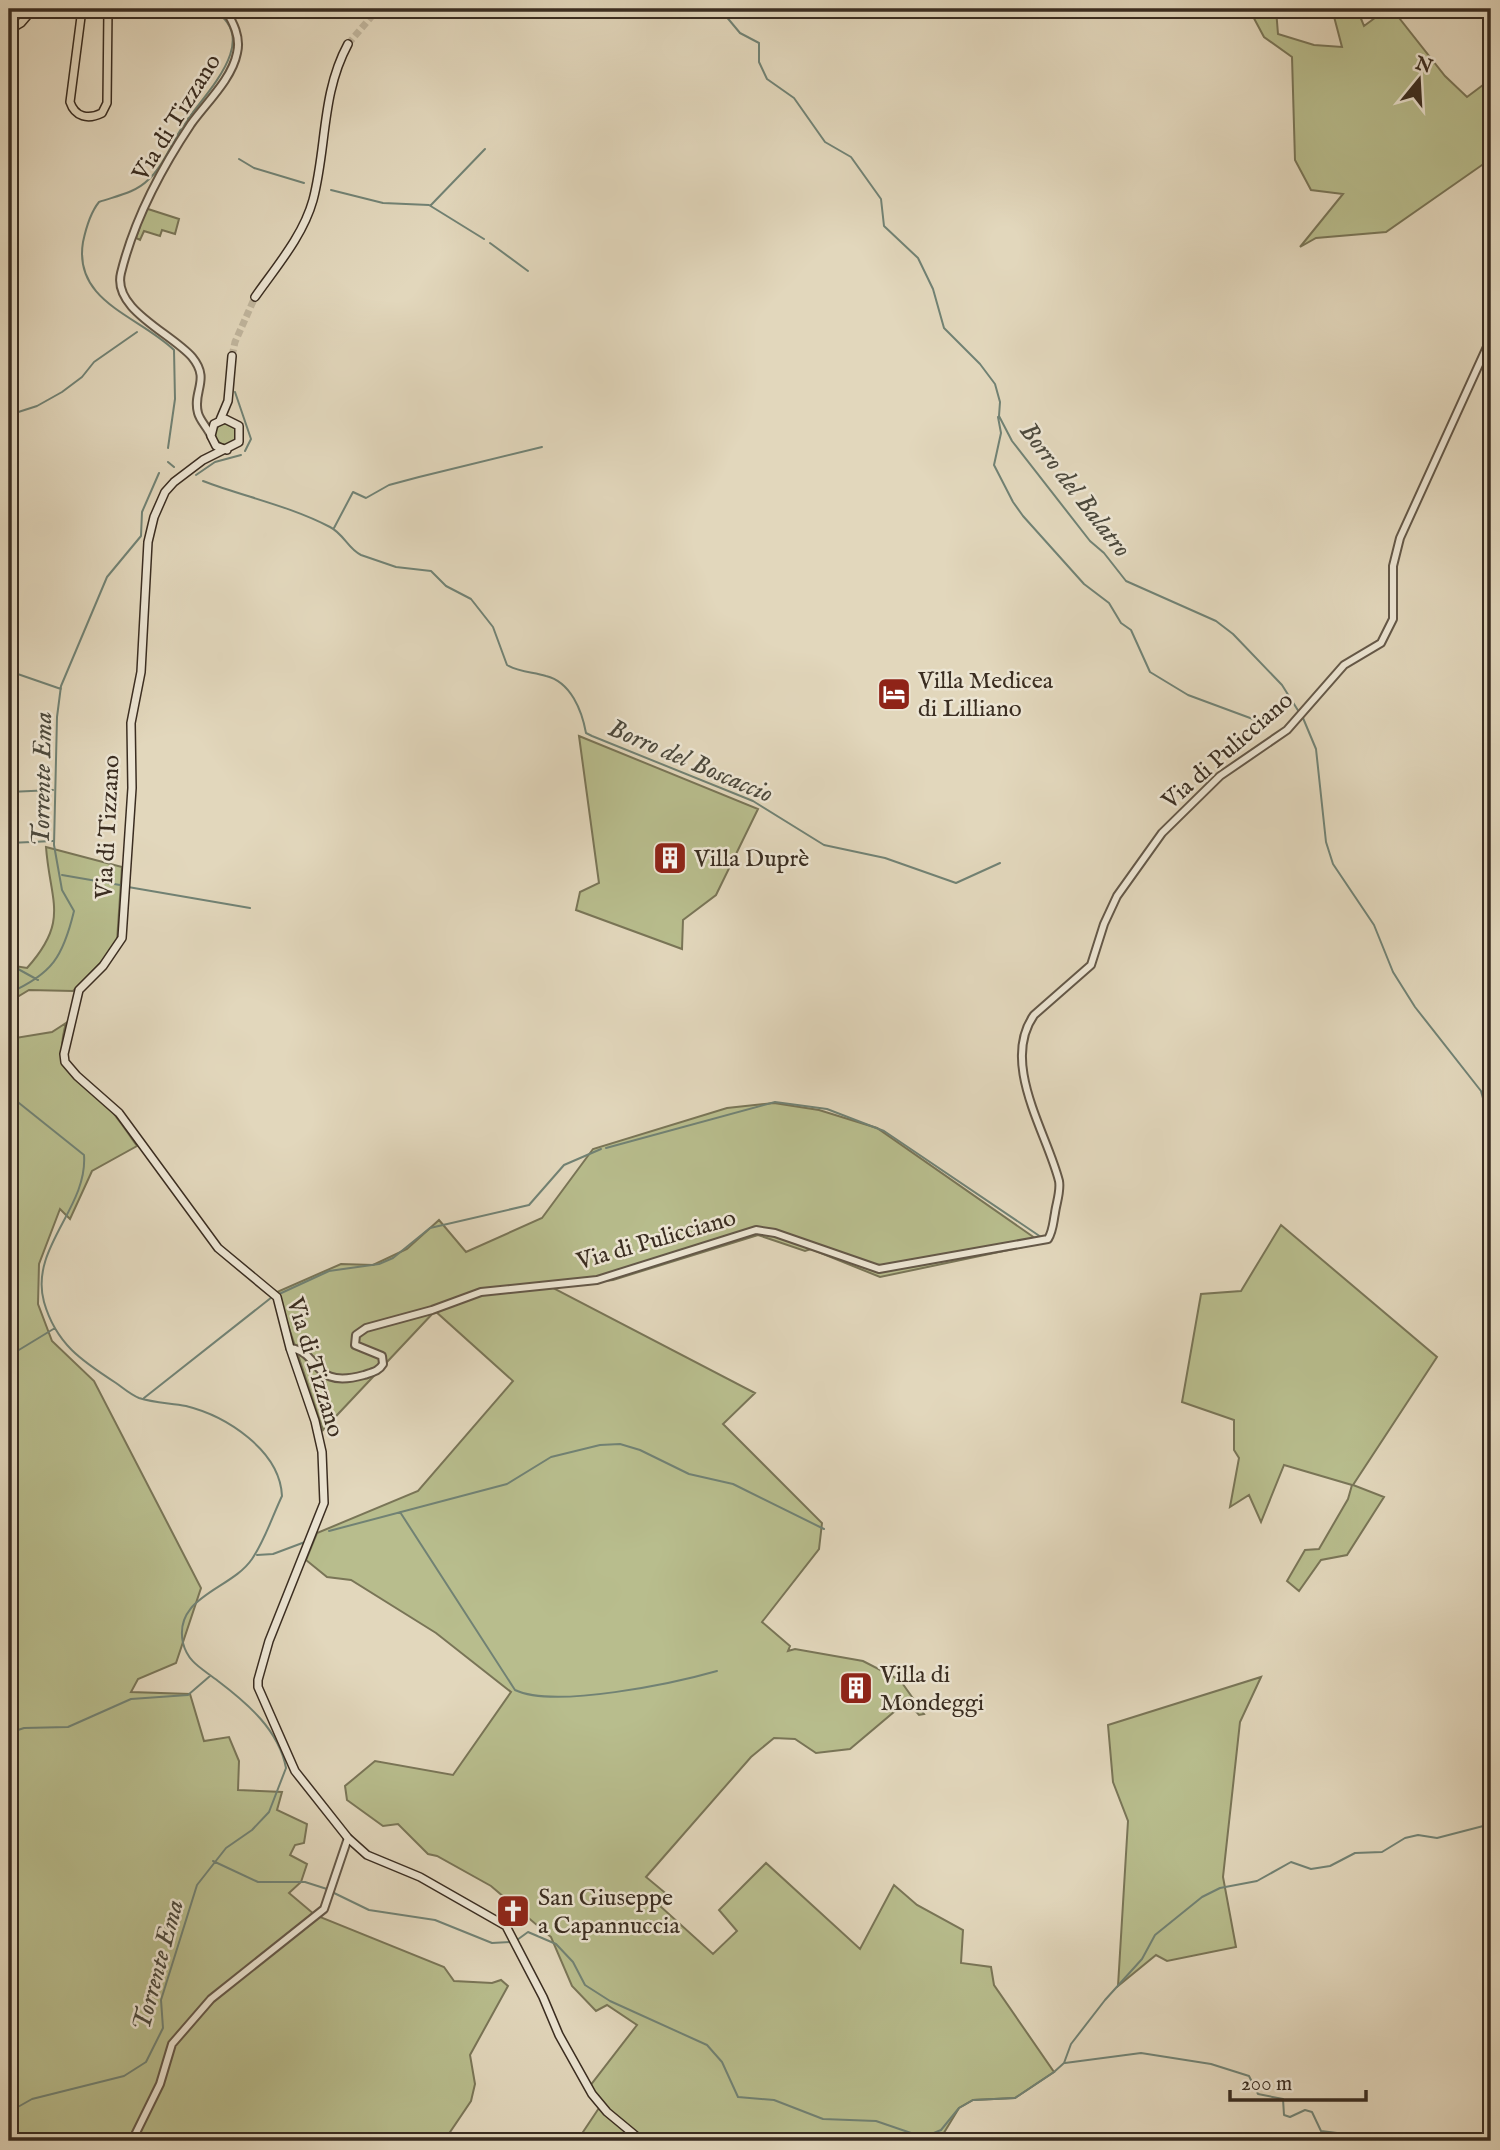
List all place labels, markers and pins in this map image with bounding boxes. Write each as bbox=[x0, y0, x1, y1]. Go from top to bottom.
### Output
place label: Villa Medicea di Lilliano bbox=[917, 666, 1054, 725]
hotel icon: Villa Medicea di Lilliano bbox=[875, 675, 913, 713]
building icon: Villa Duprè bbox=[651, 839, 689, 877]
place label: Villa Duprè bbox=[693, 844, 809, 875]
place label: Villa di Mondeggi bbox=[879, 1660, 984, 1719]
building icon: Villa di Mondeggi bbox=[837, 1669, 875, 1707]
place label: San Giuseppe a Capannuccia bbox=[538, 1883, 680, 1942]
church icon: San Giuseppe a Capannuccia bbox=[494, 1892, 532, 1930]

